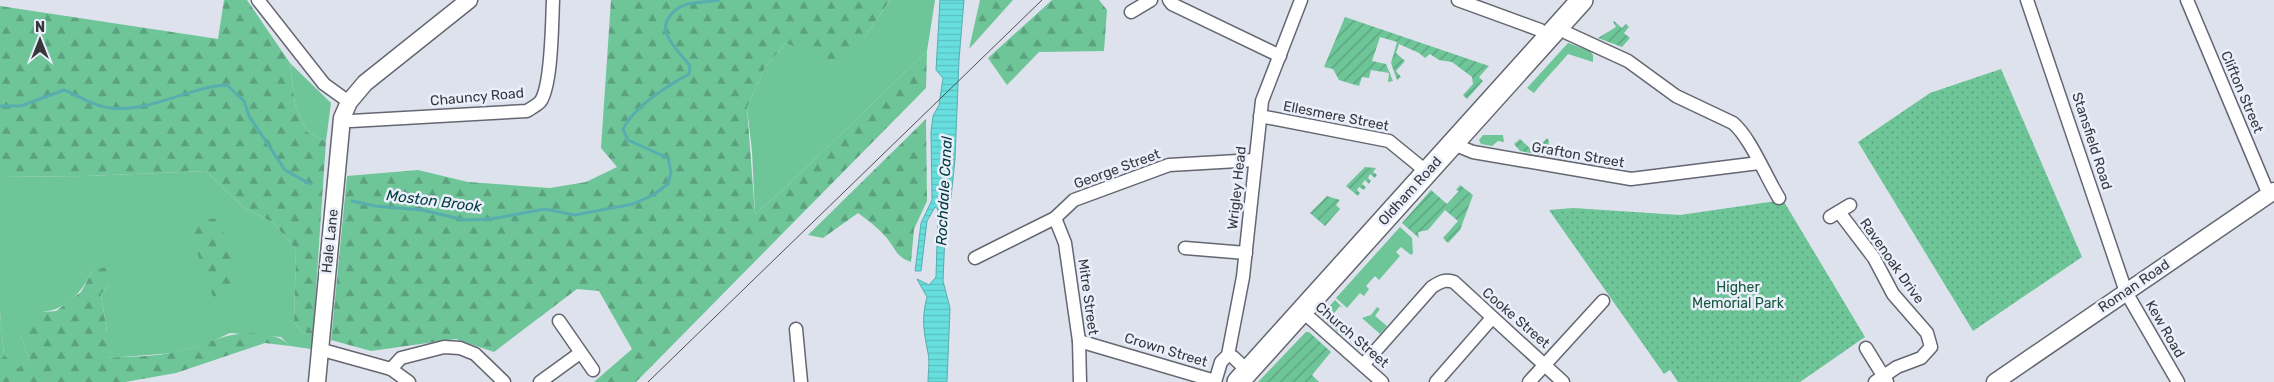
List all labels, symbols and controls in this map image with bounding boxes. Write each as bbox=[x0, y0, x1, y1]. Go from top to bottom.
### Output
north arrow bbox=[15, 15, 65, 65]
text: N bbox=[35, 19, 45, 36]
street label: Clifton Street bbox=[2217, 48, 2267, 136]
street label: Chauncy Road bbox=[429, 84, 525, 110]
street label: Stansfield Road bbox=[2068, 90, 2116, 192]
street label: Ellesmere Street bbox=[1282, 97, 1391, 135]
water label: Rochdale Canal bbox=[932, 136, 956, 246]
street label: Grafton Street bbox=[1530, 138, 1626, 172]
street label: George Street bbox=[1071, 145, 1163, 192]
street label: Wrigley Head bbox=[1224, 145, 1250, 231]
street label: Oldham Road bbox=[1375, 153, 1445, 229]
water label: Moston Brook bbox=[385, 186, 483, 216]
street label: Hale Lane bbox=[318, 208, 342, 274]
street label: Ravenoak Drive bbox=[1856, 215, 1928, 307]
street label: Roman Road bbox=[2095, 256, 2173, 316]
street label: Mitre Street bbox=[1074, 258, 1102, 337]
park label: Higher Memorial Park bbox=[1692, 279, 1785, 312]
street label: Cooke Street bbox=[1479, 284, 1554, 352]
street label: Kew Road bbox=[2142, 297, 2188, 361]
street label: Church Street bbox=[1312, 299, 1393, 372]
street label: Crown Street bbox=[1122, 329, 1210, 371]

